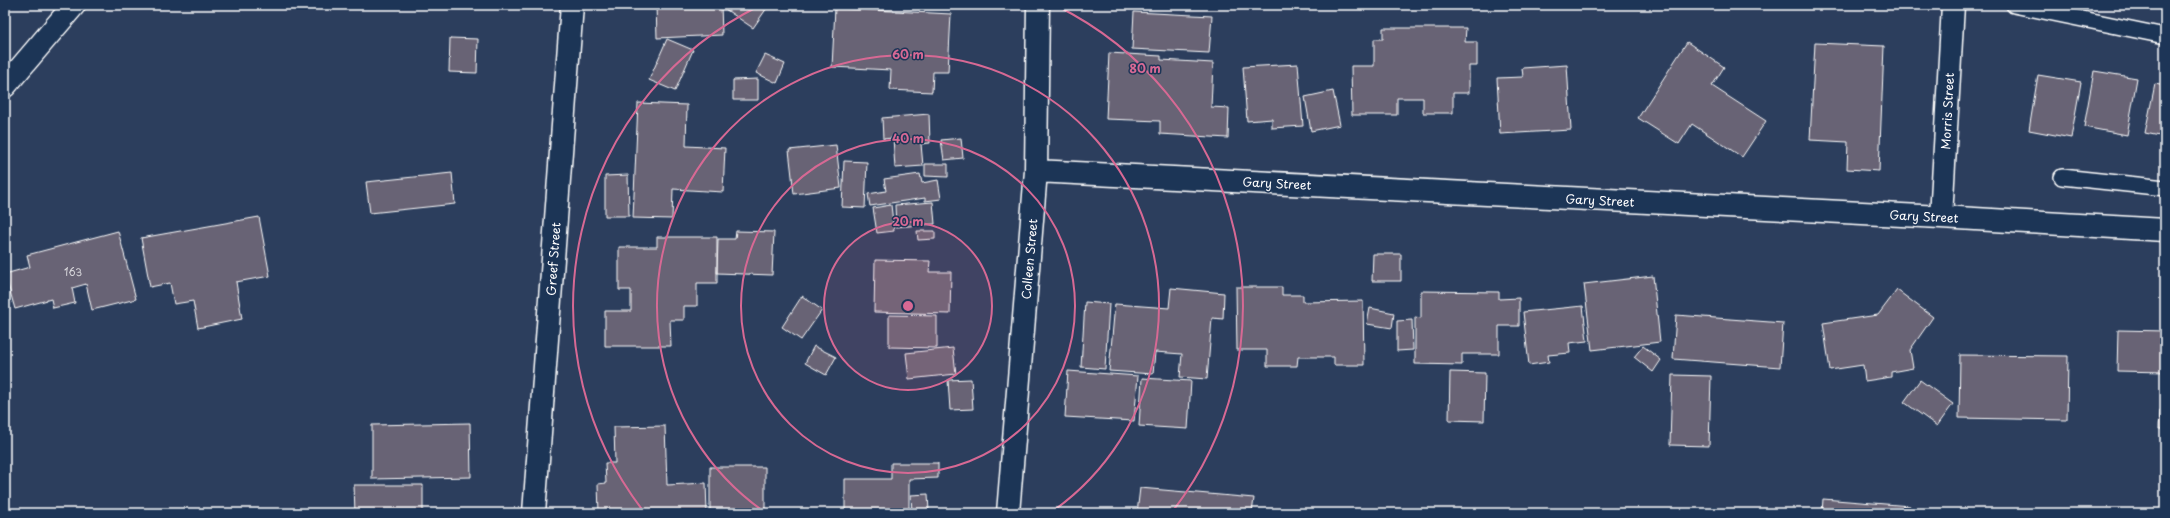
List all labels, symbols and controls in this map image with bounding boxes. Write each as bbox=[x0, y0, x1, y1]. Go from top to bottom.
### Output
text: 60 m bbox=[892, 45, 924, 63]
text: 80 m bbox=[1129, 59, 1161, 77]
street label: Morris Street bbox=[1936, 72, 1958, 150]
text: 40 m bbox=[892, 129, 924, 147]
street label: Gary Street bbox=[1242, 172, 1312, 194]
street label: Gary Street bbox=[1565, 189, 1635, 211]
street label: Gary Street bbox=[1889, 205, 1959, 227]
text: 20 m bbox=[892, 212, 924, 230]
street label: Colleen Street bbox=[1017, 218, 1042, 300]
street label: Greef Street bbox=[541, 222, 565, 296]
house number: 163 bbox=[64, 264, 82, 279]
centre of rings bbox=[901, 299, 915, 313]

